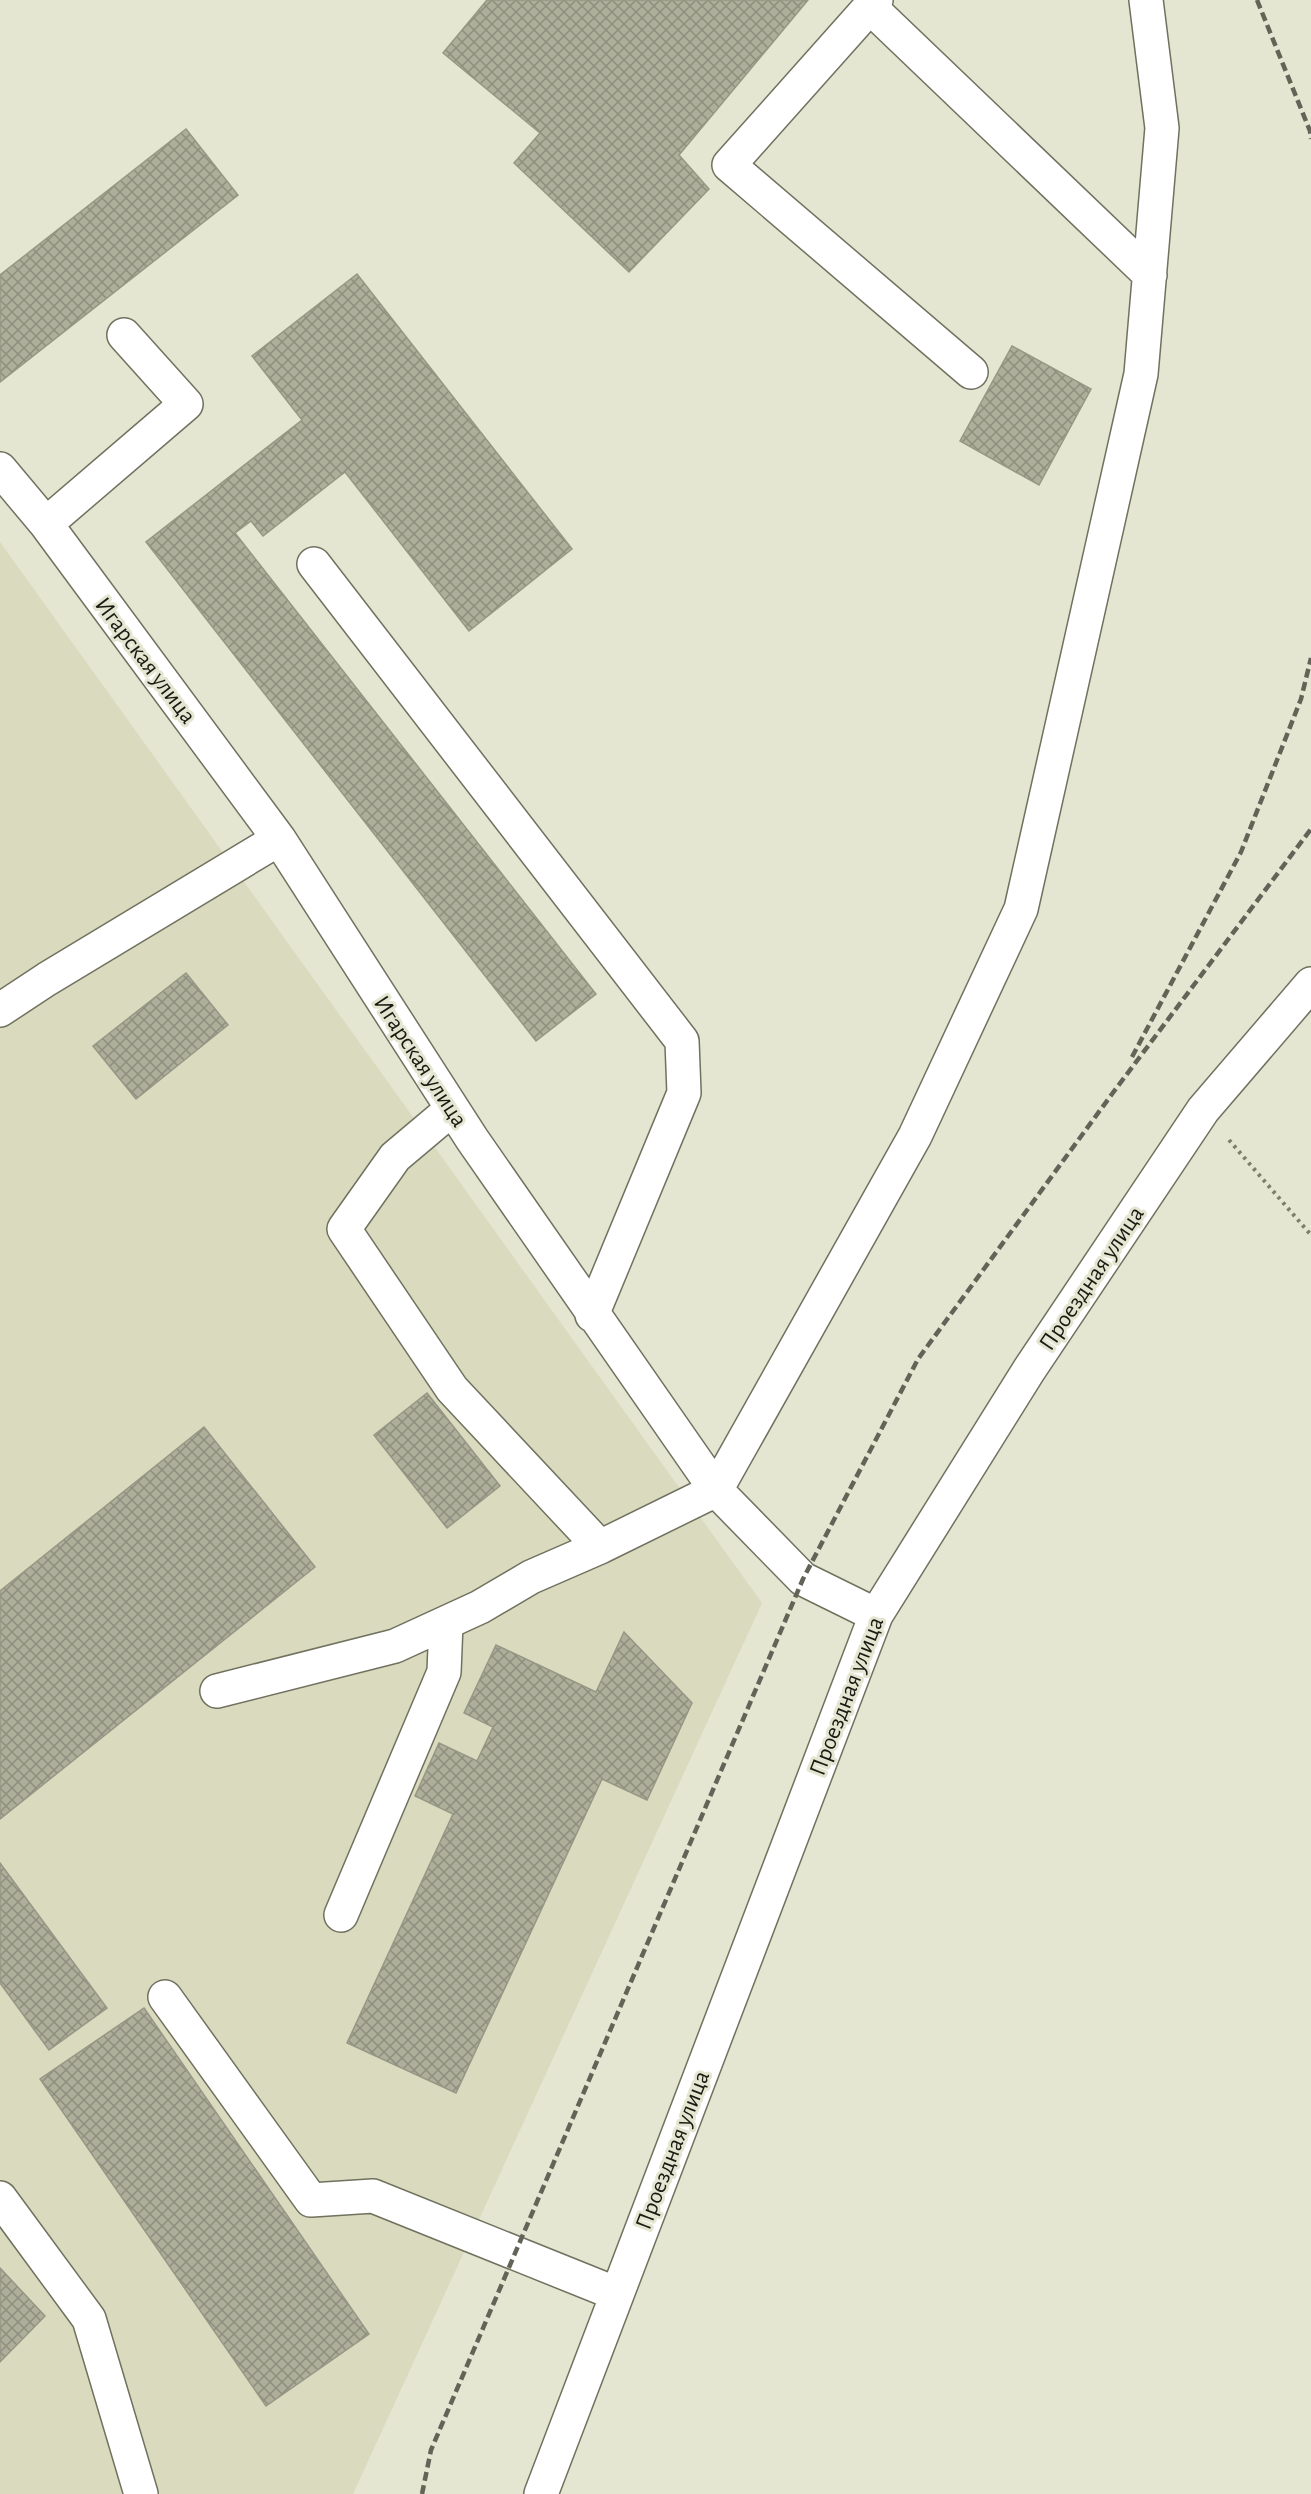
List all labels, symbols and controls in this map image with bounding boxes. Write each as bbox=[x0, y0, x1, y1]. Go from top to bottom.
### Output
street label: Игарская улица bbox=[90, 593, 200, 728]
street label: Игарская улица bbox=[369, 992, 471, 1132]
street label: Проездная улица bbox=[1035, 1202, 1149, 1355]
street label: Проездная улица bbox=[806, 1614, 888, 1779]
street label: Проездная улица bbox=[632, 2068, 714, 2233]

